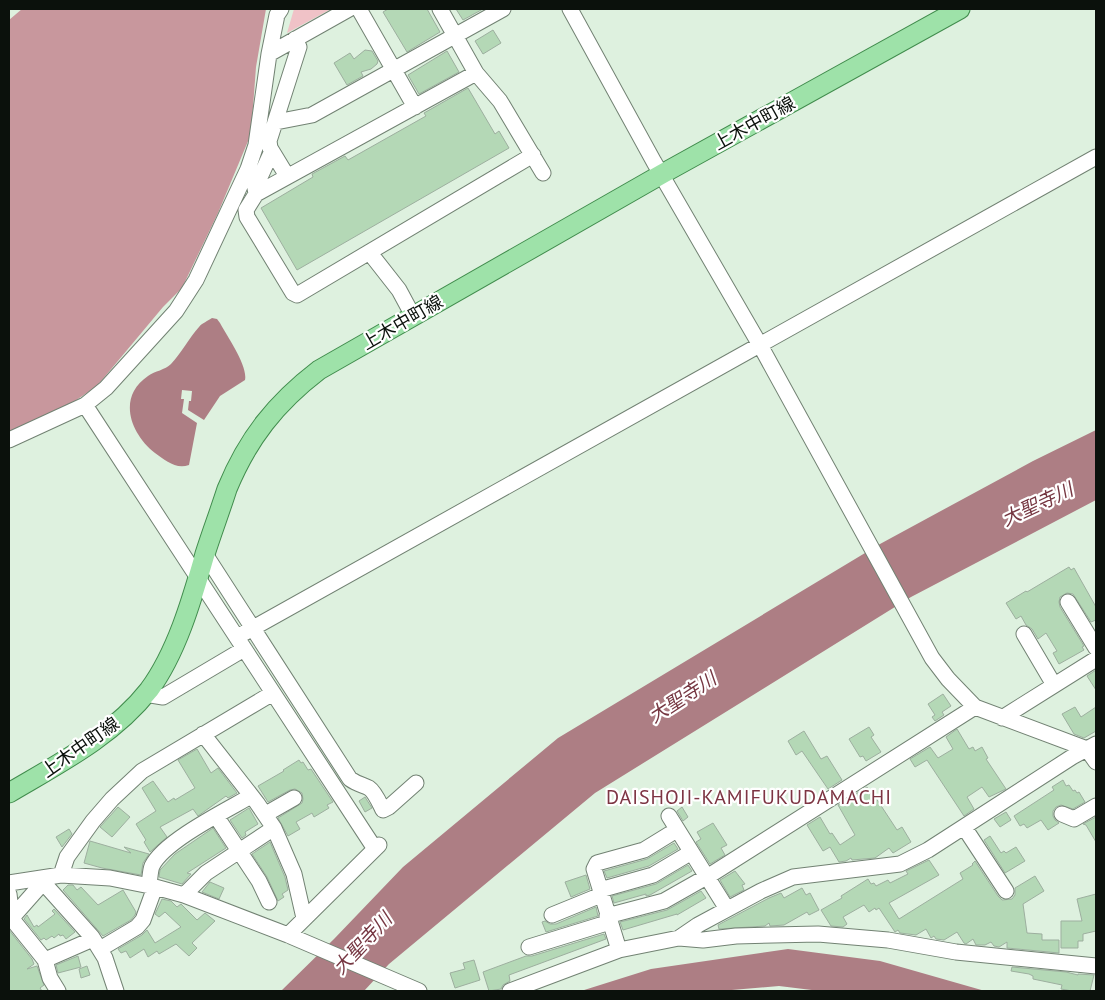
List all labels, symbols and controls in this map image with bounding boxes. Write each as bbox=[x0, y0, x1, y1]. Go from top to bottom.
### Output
street label: 上木中町線 bbox=[709, 91, 799, 155]
street label: 上木中町線 bbox=[357, 290, 447, 354]
water label: 大聖寺川 bbox=[997, 476, 1078, 531]
water label: 大聖寺川 bbox=[644, 665, 722, 728]
street label: 上木中町線 bbox=[37, 712, 123, 782]
district label: DAISHOJI-KAMIFUKUDAMACHI bbox=[606, 784, 892, 810]
water label: 大聖寺川 bbox=[327, 906, 398, 979]

